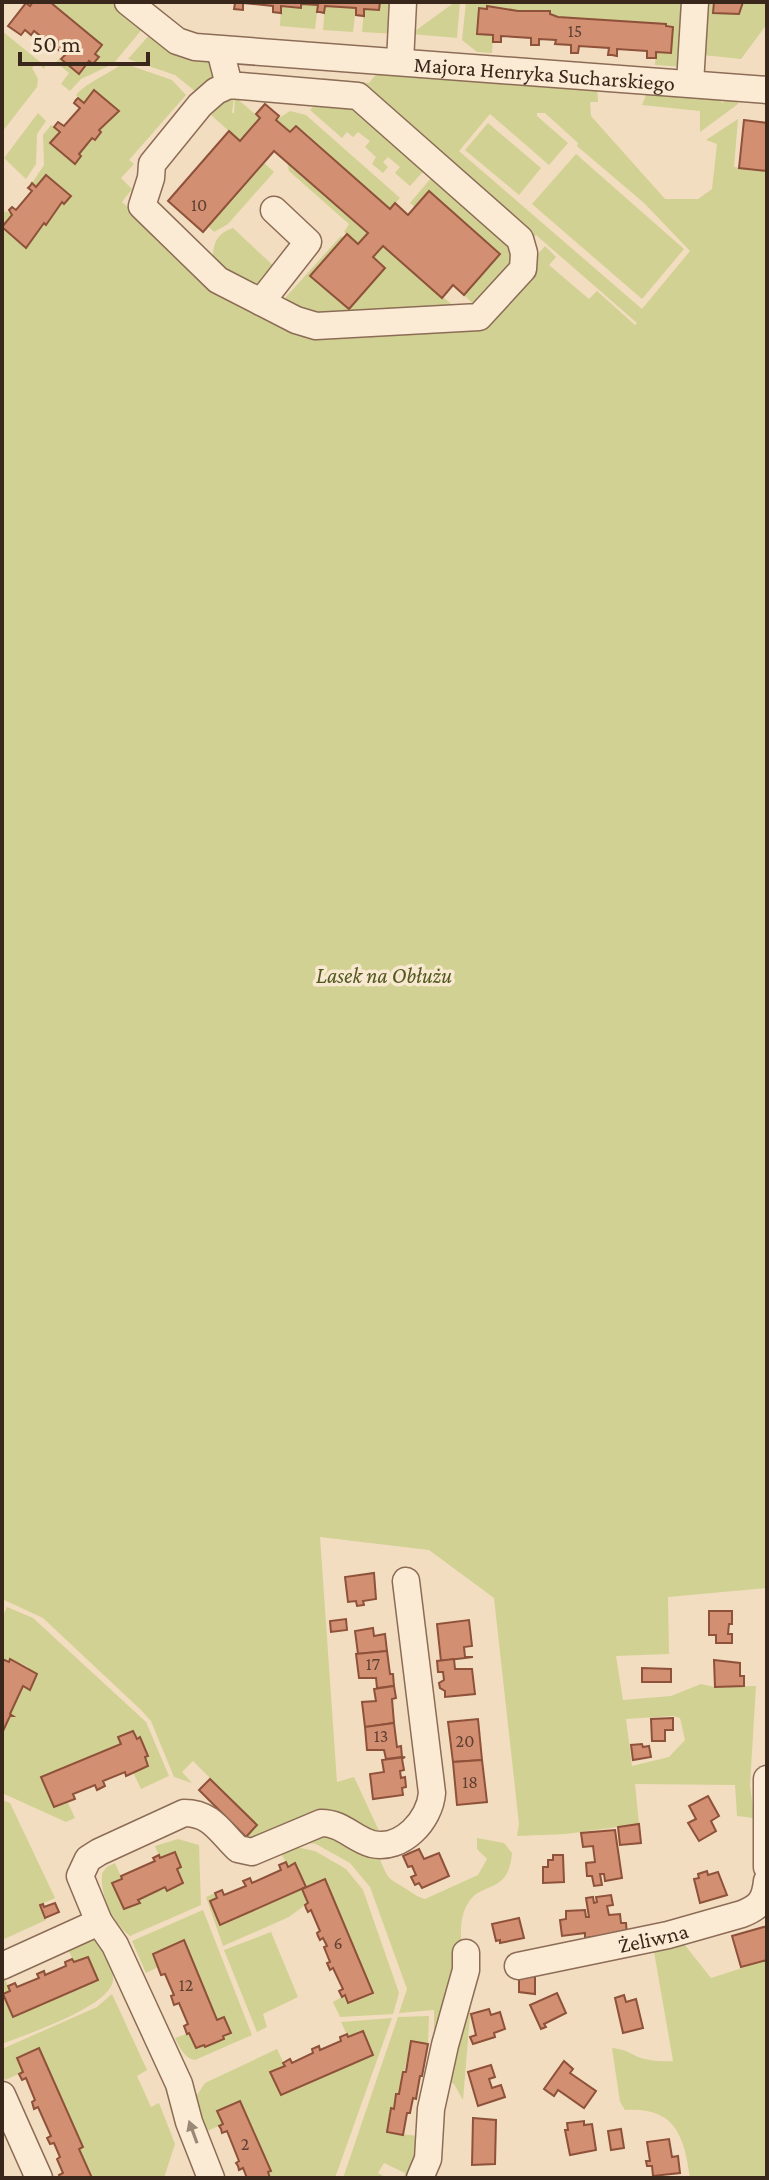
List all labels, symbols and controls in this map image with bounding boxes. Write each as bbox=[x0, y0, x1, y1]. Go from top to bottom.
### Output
scale bar bbox=[20, 16, 148, 66]
house number: 15 bbox=[568, 21, 582, 41]
text: 50 m bbox=[32, 30, 81, 57]
street label: Majora Henryka Sucharskiego bbox=[413, 51, 676, 96]
house number: 10 bbox=[191, 195, 207, 215]
park label: Lasek na Obłużu bbox=[316, 963, 452, 988]
house number: 17 bbox=[366, 1654, 380, 1674]
house number: 13 bbox=[374, 1726, 388, 1746]
house number: 20 bbox=[456, 1731, 474, 1751]
house number: 18 bbox=[462, 1772, 478, 1792]
street label: Żeliwna bbox=[616, 1918, 691, 1958]
house number: 6 bbox=[333, 1933, 343, 1953]
house number: 12 bbox=[179, 1975, 193, 1995]
one-way arrow bbox=[186, 2119, 199, 2143]
house number: 2 bbox=[241, 2134, 249, 2154]

